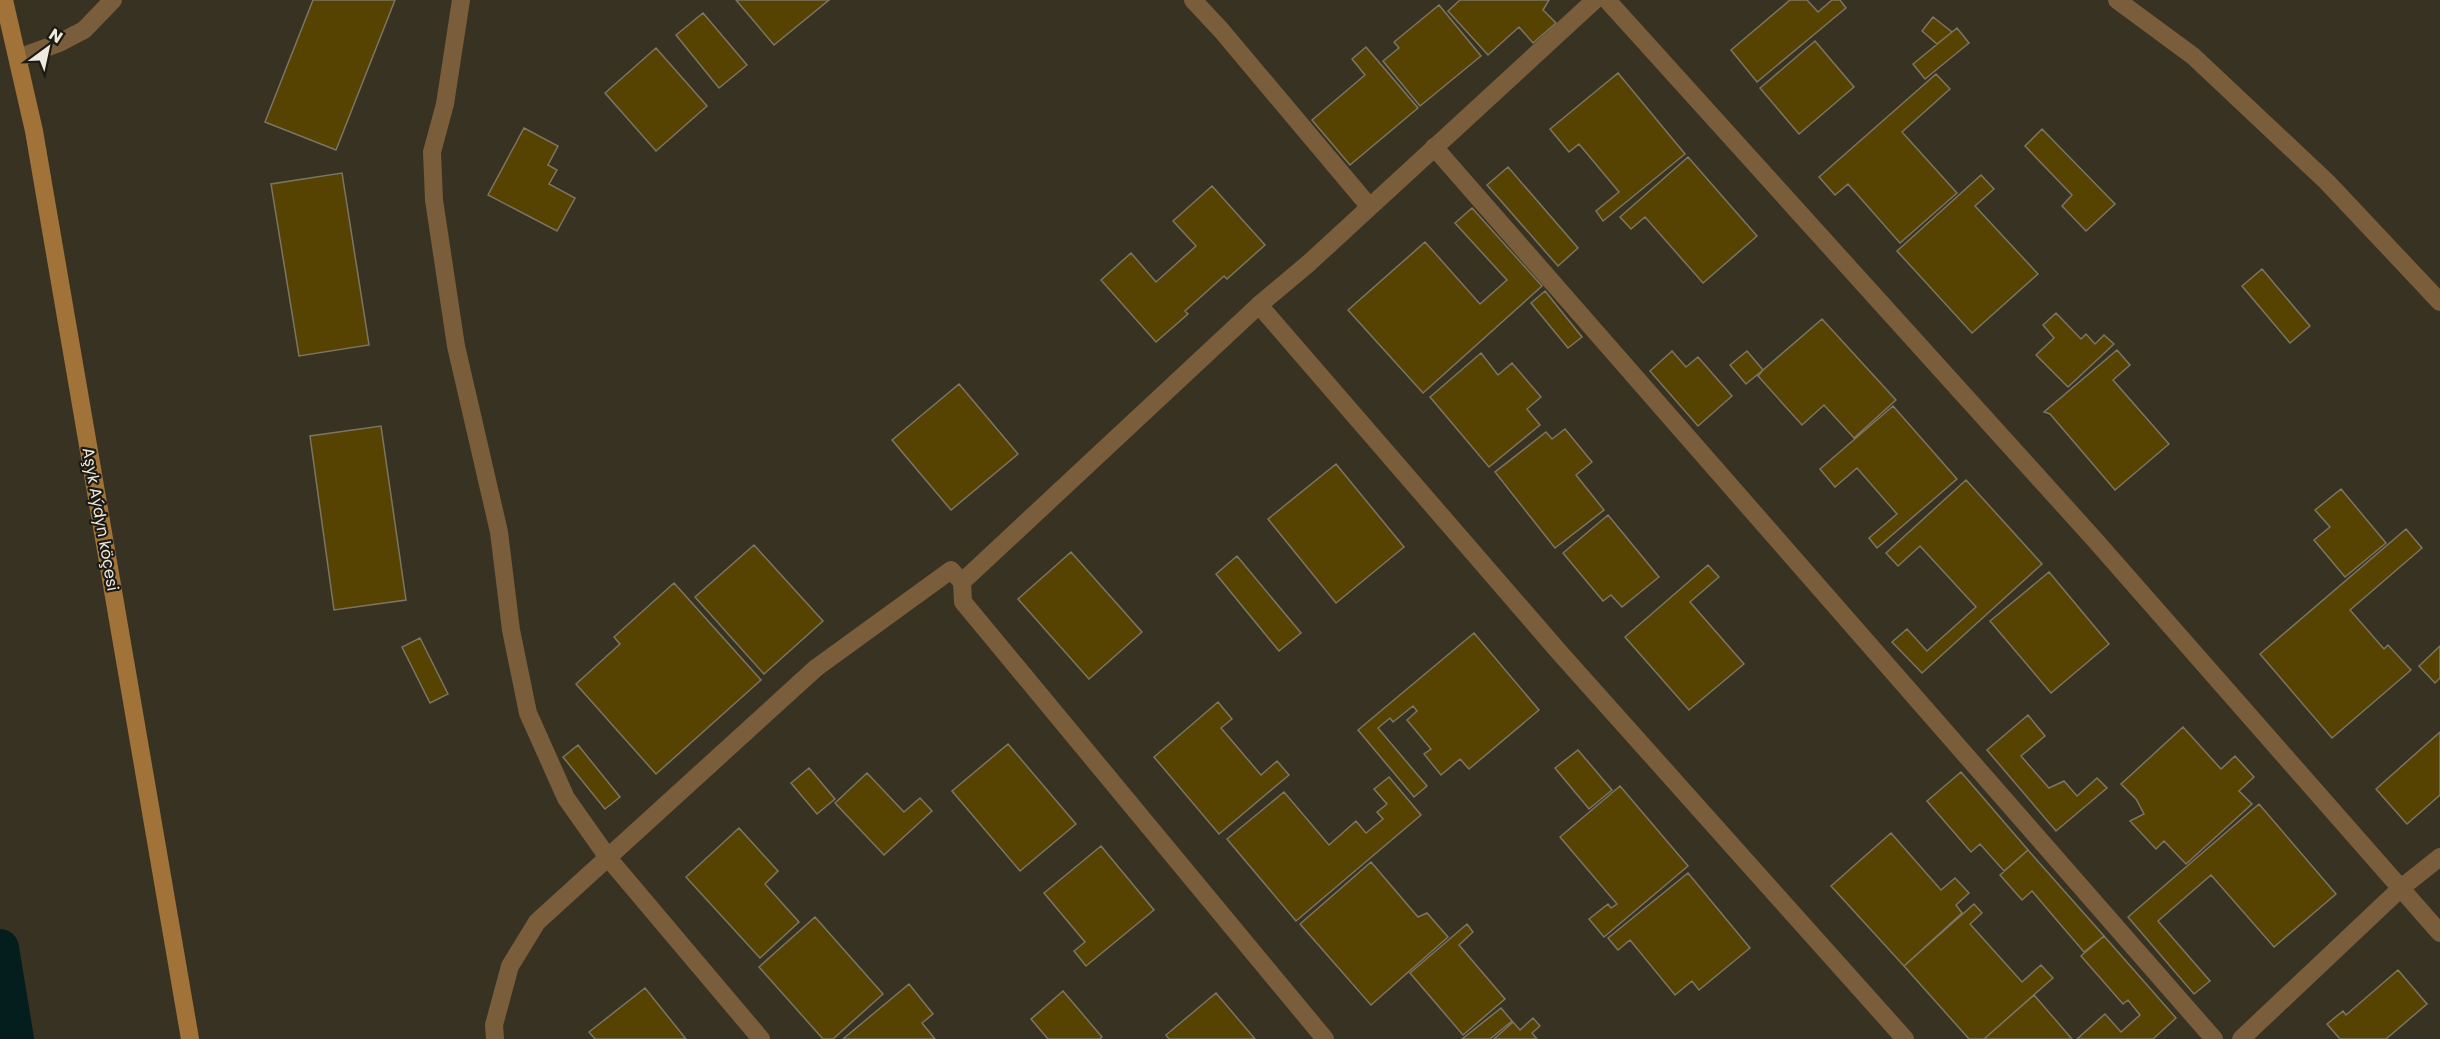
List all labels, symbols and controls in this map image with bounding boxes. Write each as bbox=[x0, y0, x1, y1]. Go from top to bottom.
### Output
north arrow bbox=[18, 18, 78, 78]
text: N bbox=[45, 23, 67, 49]
street label: Aşyk Aýdyn köçesi bbox=[77, 446, 124, 593]

